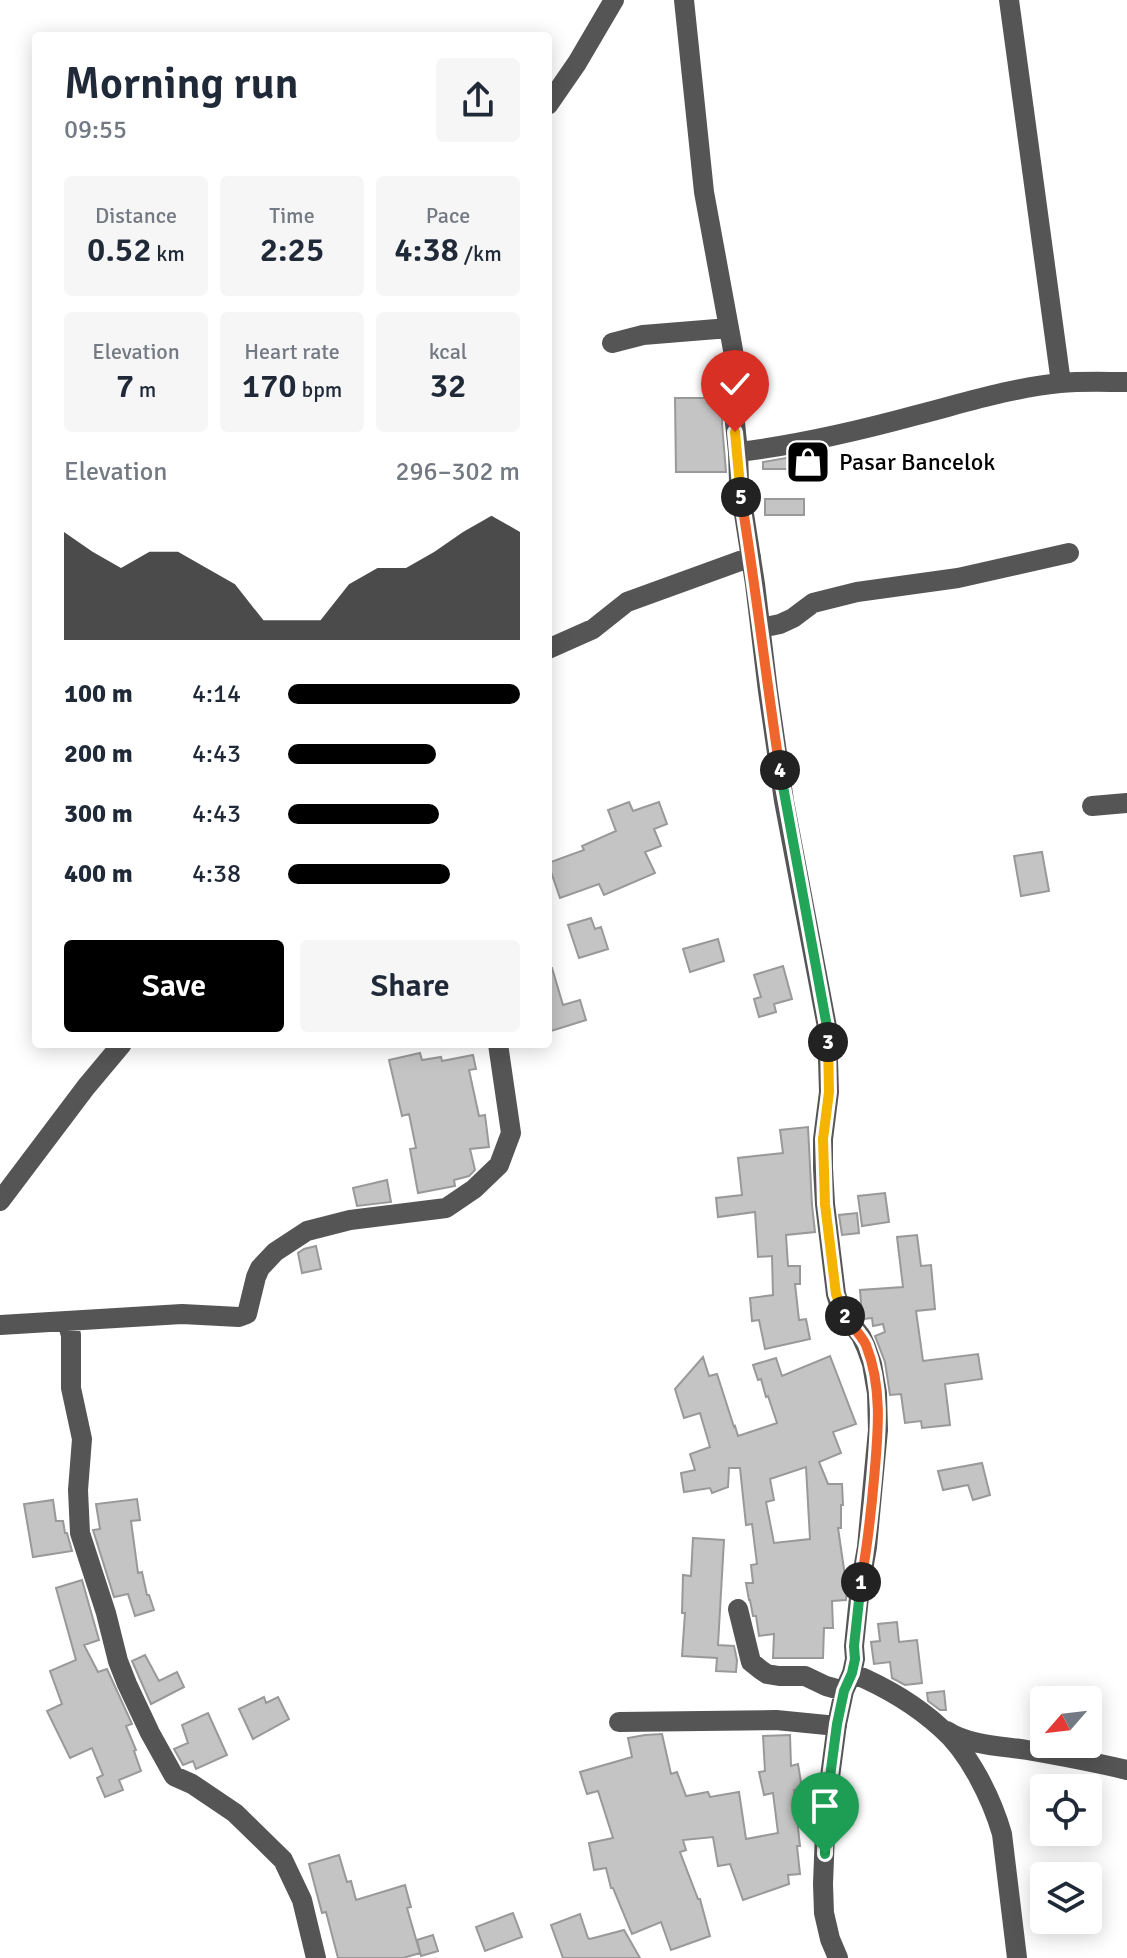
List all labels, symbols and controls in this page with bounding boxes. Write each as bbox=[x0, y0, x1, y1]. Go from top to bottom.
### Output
text: Morning run bbox=[64, 57, 299, 111]
button: share bbox=[436, 58, 520, 142]
text: 09:55 bbox=[64, 114, 127, 146]
text: Distance bbox=[95, 202, 177, 229]
text: Time bbox=[269, 202, 315, 229]
text: Pace bbox=[426, 202, 470, 229]
text: 0.52 bbox=[87, 229, 152, 271]
text: 2:25 bbox=[260, 229, 324, 271]
text: 4:38 bbox=[394, 229, 459, 271]
text: km bbox=[152, 240, 185, 267]
text: /km bbox=[459, 240, 502, 267]
text: Elevation bbox=[92, 338, 180, 365]
text: Heart rate bbox=[244, 338, 340, 365]
text: kcal bbox=[429, 338, 467, 365]
pin bbox=[701, 350, 769, 432]
icon: check bbox=[713, 362, 757, 406]
text: 7 bbox=[116, 365, 134, 407]
text: 170 bbox=[242, 365, 297, 407]
text: 32 bbox=[430, 365, 466, 407]
text: m bbox=[134, 376, 156, 403]
text: bpm bbox=[297, 376, 342, 403]
shop icon: Pasar Bancelok bbox=[784, 438, 832, 486]
place label: Pasar Bancelok bbox=[839, 447, 995, 477]
text: Elevation bbox=[64, 456, 168, 488]
text: 296–302 m bbox=[396, 456, 520, 488]
pin: 5 bbox=[721, 477, 761, 517]
text: 5 bbox=[735, 483, 747, 510]
text: 100 m bbox=[64, 678, 133, 710]
text: 4:14 bbox=[192, 678, 241, 710]
text: 200 m bbox=[64, 738, 133, 770]
text: 4:43 bbox=[192, 738, 241, 770]
pin: 4 bbox=[760, 750, 800, 790]
text: 4 bbox=[774, 756, 786, 783]
text: 300 m bbox=[64, 798, 133, 830]
text: 4:43 bbox=[192, 798, 241, 830]
text: 400 m bbox=[64, 858, 133, 890]
text: 4:38 bbox=[192, 858, 241, 890]
button: Save bbox=[64, 940, 284, 1032]
button: Share bbox=[300, 940, 520, 1032]
pin: 3 bbox=[808, 1022, 848, 1062]
text: 3 bbox=[822, 1028, 834, 1055]
pin: 2 bbox=[825, 1296, 865, 1336]
text: 2 bbox=[839, 1302, 851, 1329]
pin: 1 bbox=[841, 1562, 881, 1602]
text: 1 bbox=[855, 1568, 867, 1595]
north arrow bbox=[1030, 1686, 1102, 1758]
map controls bbox=[1030, 1686, 1102, 1934]
pin bbox=[791, 1772, 859, 1854]
button: locate bbox=[1030, 1774, 1102, 1846]
icon: arrive bbox=[803, 1784, 847, 1828]
button: layers bbox=[1030, 1862, 1102, 1934]

